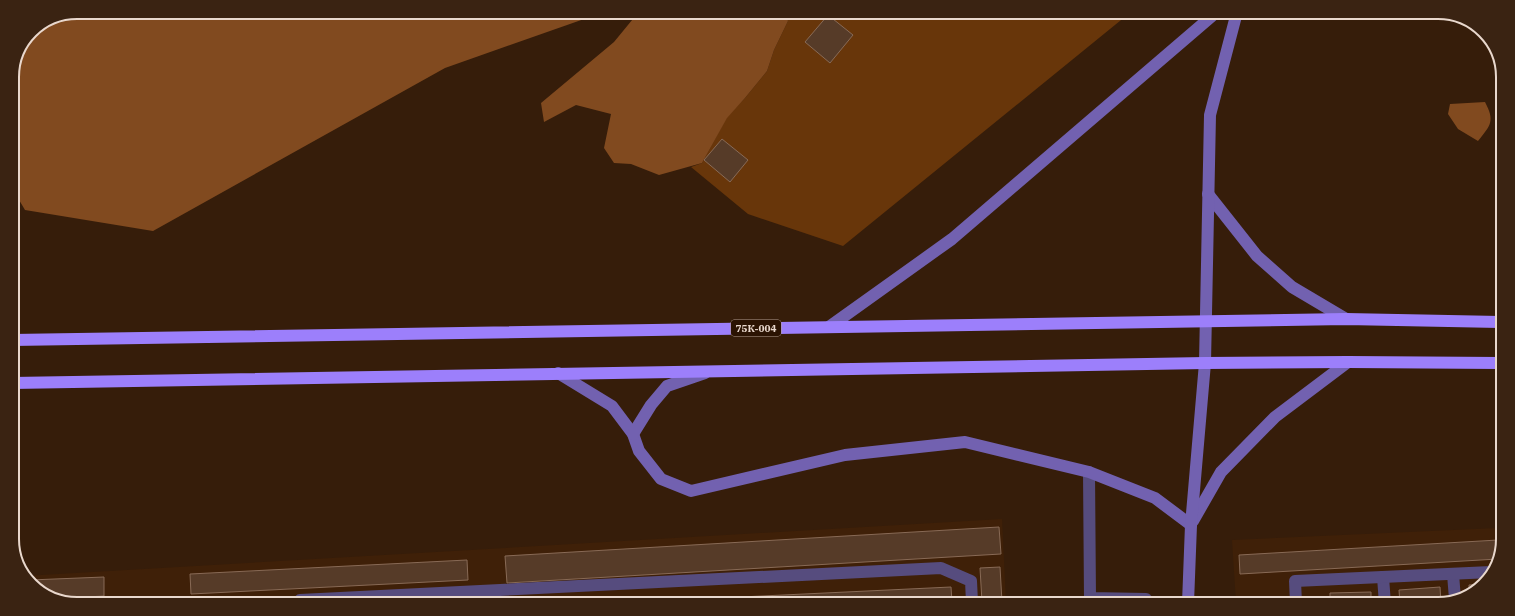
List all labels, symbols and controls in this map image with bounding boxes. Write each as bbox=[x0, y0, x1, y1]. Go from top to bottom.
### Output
road number: 75К-004 bbox=[731, 320, 781, 336]

